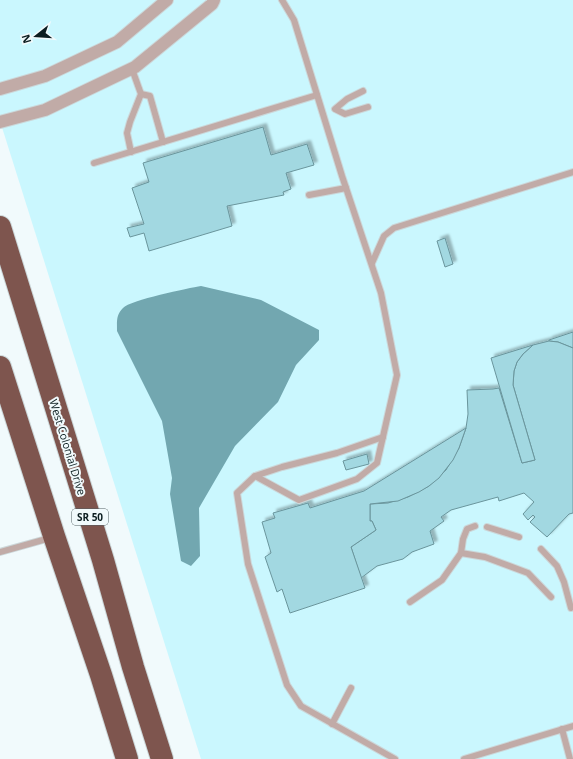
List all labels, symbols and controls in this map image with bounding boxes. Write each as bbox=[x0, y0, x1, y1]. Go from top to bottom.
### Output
north arrow bbox=[16, 16, 56, 56]
text: N bbox=[17, 33, 34, 46]
street label: West Colonial Drive bbox=[46, 397, 90, 497]
road number: SR 50 bbox=[72, 509, 108, 525]

